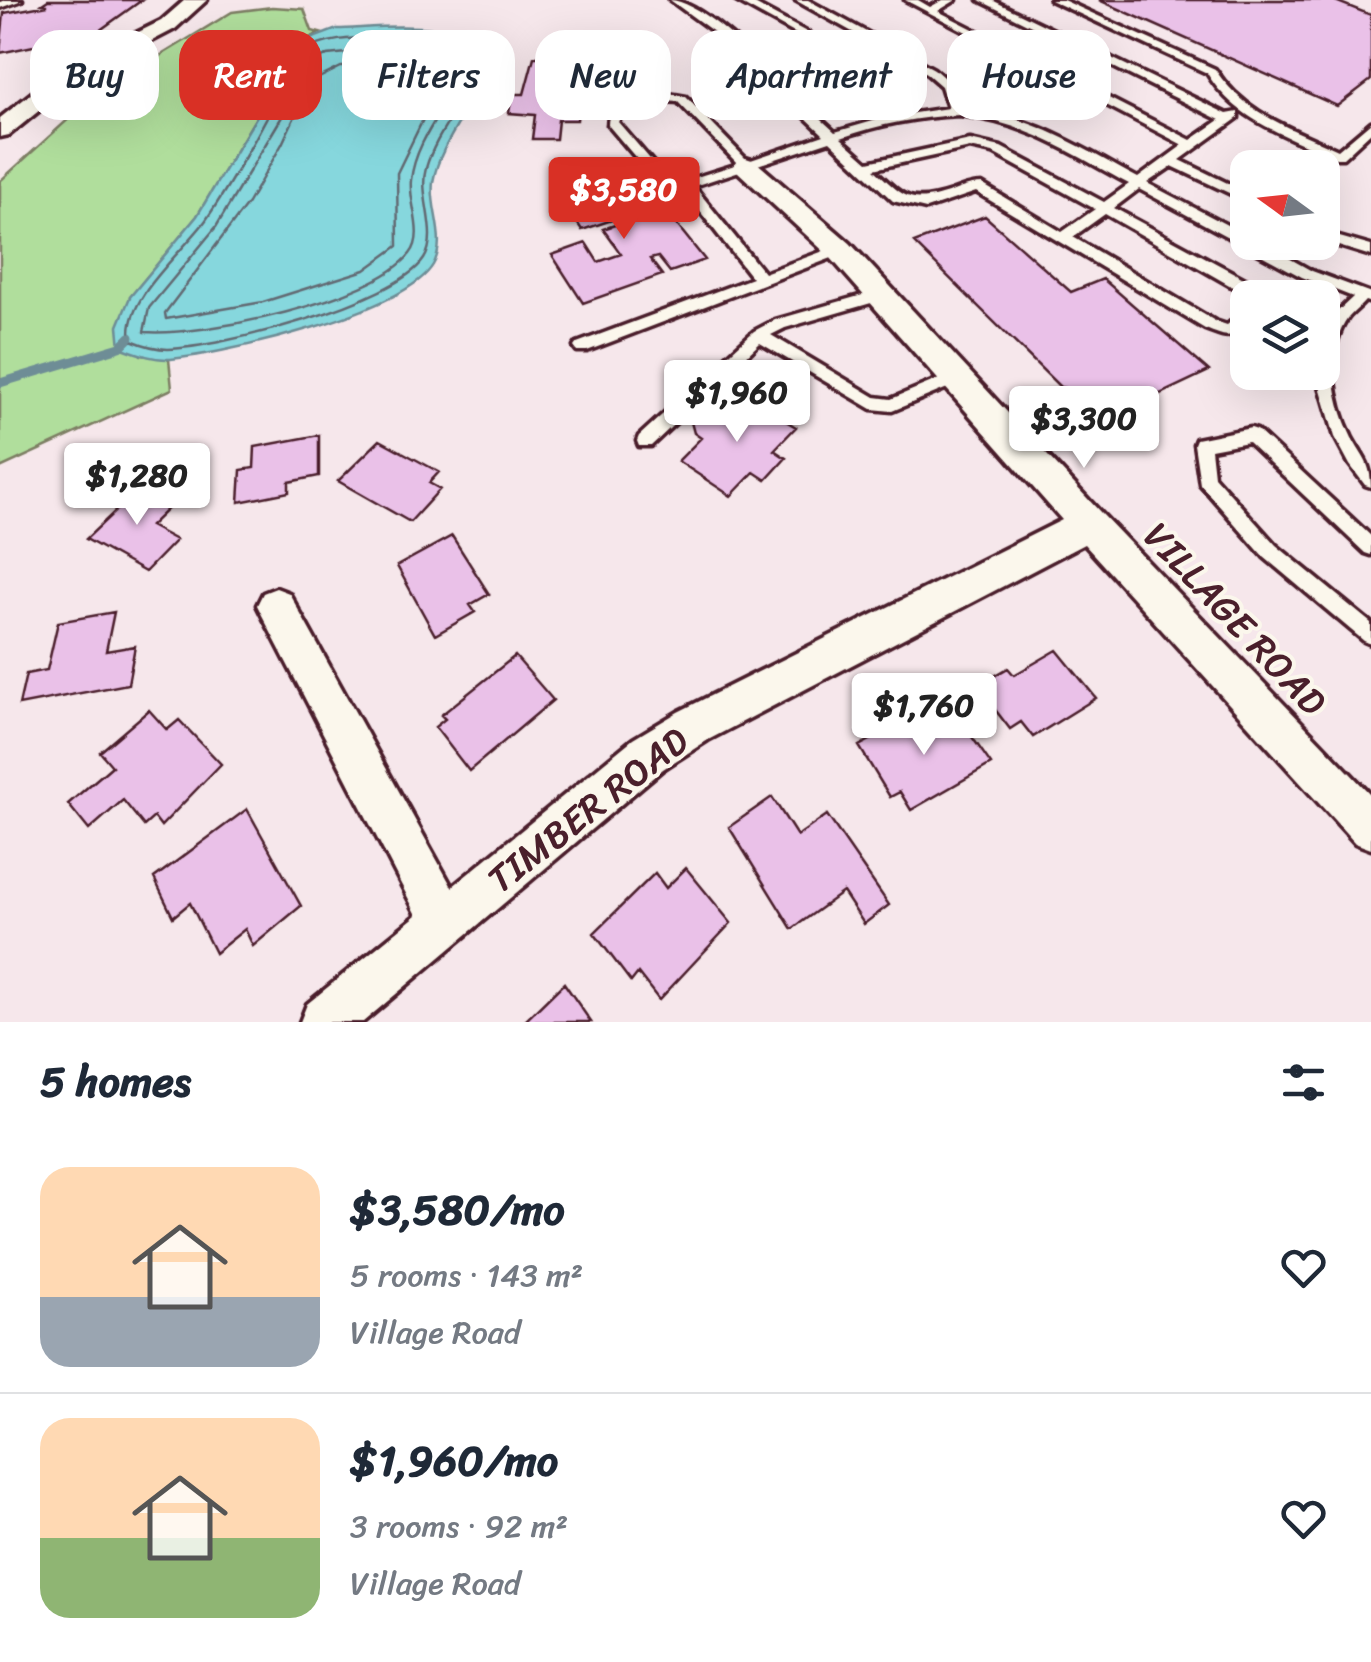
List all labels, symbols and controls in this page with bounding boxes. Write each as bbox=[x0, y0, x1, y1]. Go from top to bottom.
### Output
chip: Buy bbox=[30, 30, 159, 120]
chip: Rent bbox=[179, 30, 322, 120]
chip: Filters bbox=[342, 30, 515, 120]
chip: New bbox=[535, 30, 671, 120]
chip: Apartment bbox=[691, 30, 927, 120]
chip: House bbox=[947, 30, 1111, 120]
north arrow bbox=[1230, 150, 1340, 260]
map controls bbox=[1230, 150, 1340, 390]
pin: $3,580 bbox=[543, 157, 705, 242]
text: $3,580 bbox=[571, 161, 677, 218]
button: layers bbox=[1230, 280, 1340, 390]
pin: $1,960 bbox=[656, 360, 818, 445]
text: $1,960 bbox=[686, 364, 788, 421]
pin: $3,300 bbox=[1003, 386, 1165, 471]
text: $3,300 bbox=[1031, 390, 1137, 447]
pin: $1,280 bbox=[56, 443, 218, 528]
text: $1,280 bbox=[86, 447, 188, 504]
street label: VILLAGE ROAD bbox=[1126, 506, 1344, 732]
pin: $1,760 bbox=[843, 673, 1005, 758]
text: $1,760 bbox=[874, 677, 974, 734]
street label: TIMBER ROAD bbox=[472, 709, 704, 911]
text: 5 homes bbox=[40, 1045, 191, 1119]
icon: filters bbox=[1276, 1055, 1331, 1110]
text: $3,580/mo bbox=[350, 1173, 565, 1247]
icon: home bbox=[120, 1207, 240, 1327]
icon: heart bbox=[1276, 1240, 1331, 1295]
text: 5 rooms · 143 m² bbox=[350, 1247, 583, 1304]
text: Village Road bbox=[350, 1304, 521, 1361]
text: $1,960/mo bbox=[350, 1424, 558, 1498]
icon: home bbox=[120, 1458, 240, 1578]
icon: heart bbox=[1276, 1491, 1331, 1546]
text: 3 rooms · 92 m² bbox=[350, 1498, 568, 1555]
text: Village Road bbox=[350, 1555, 521, 1612]

